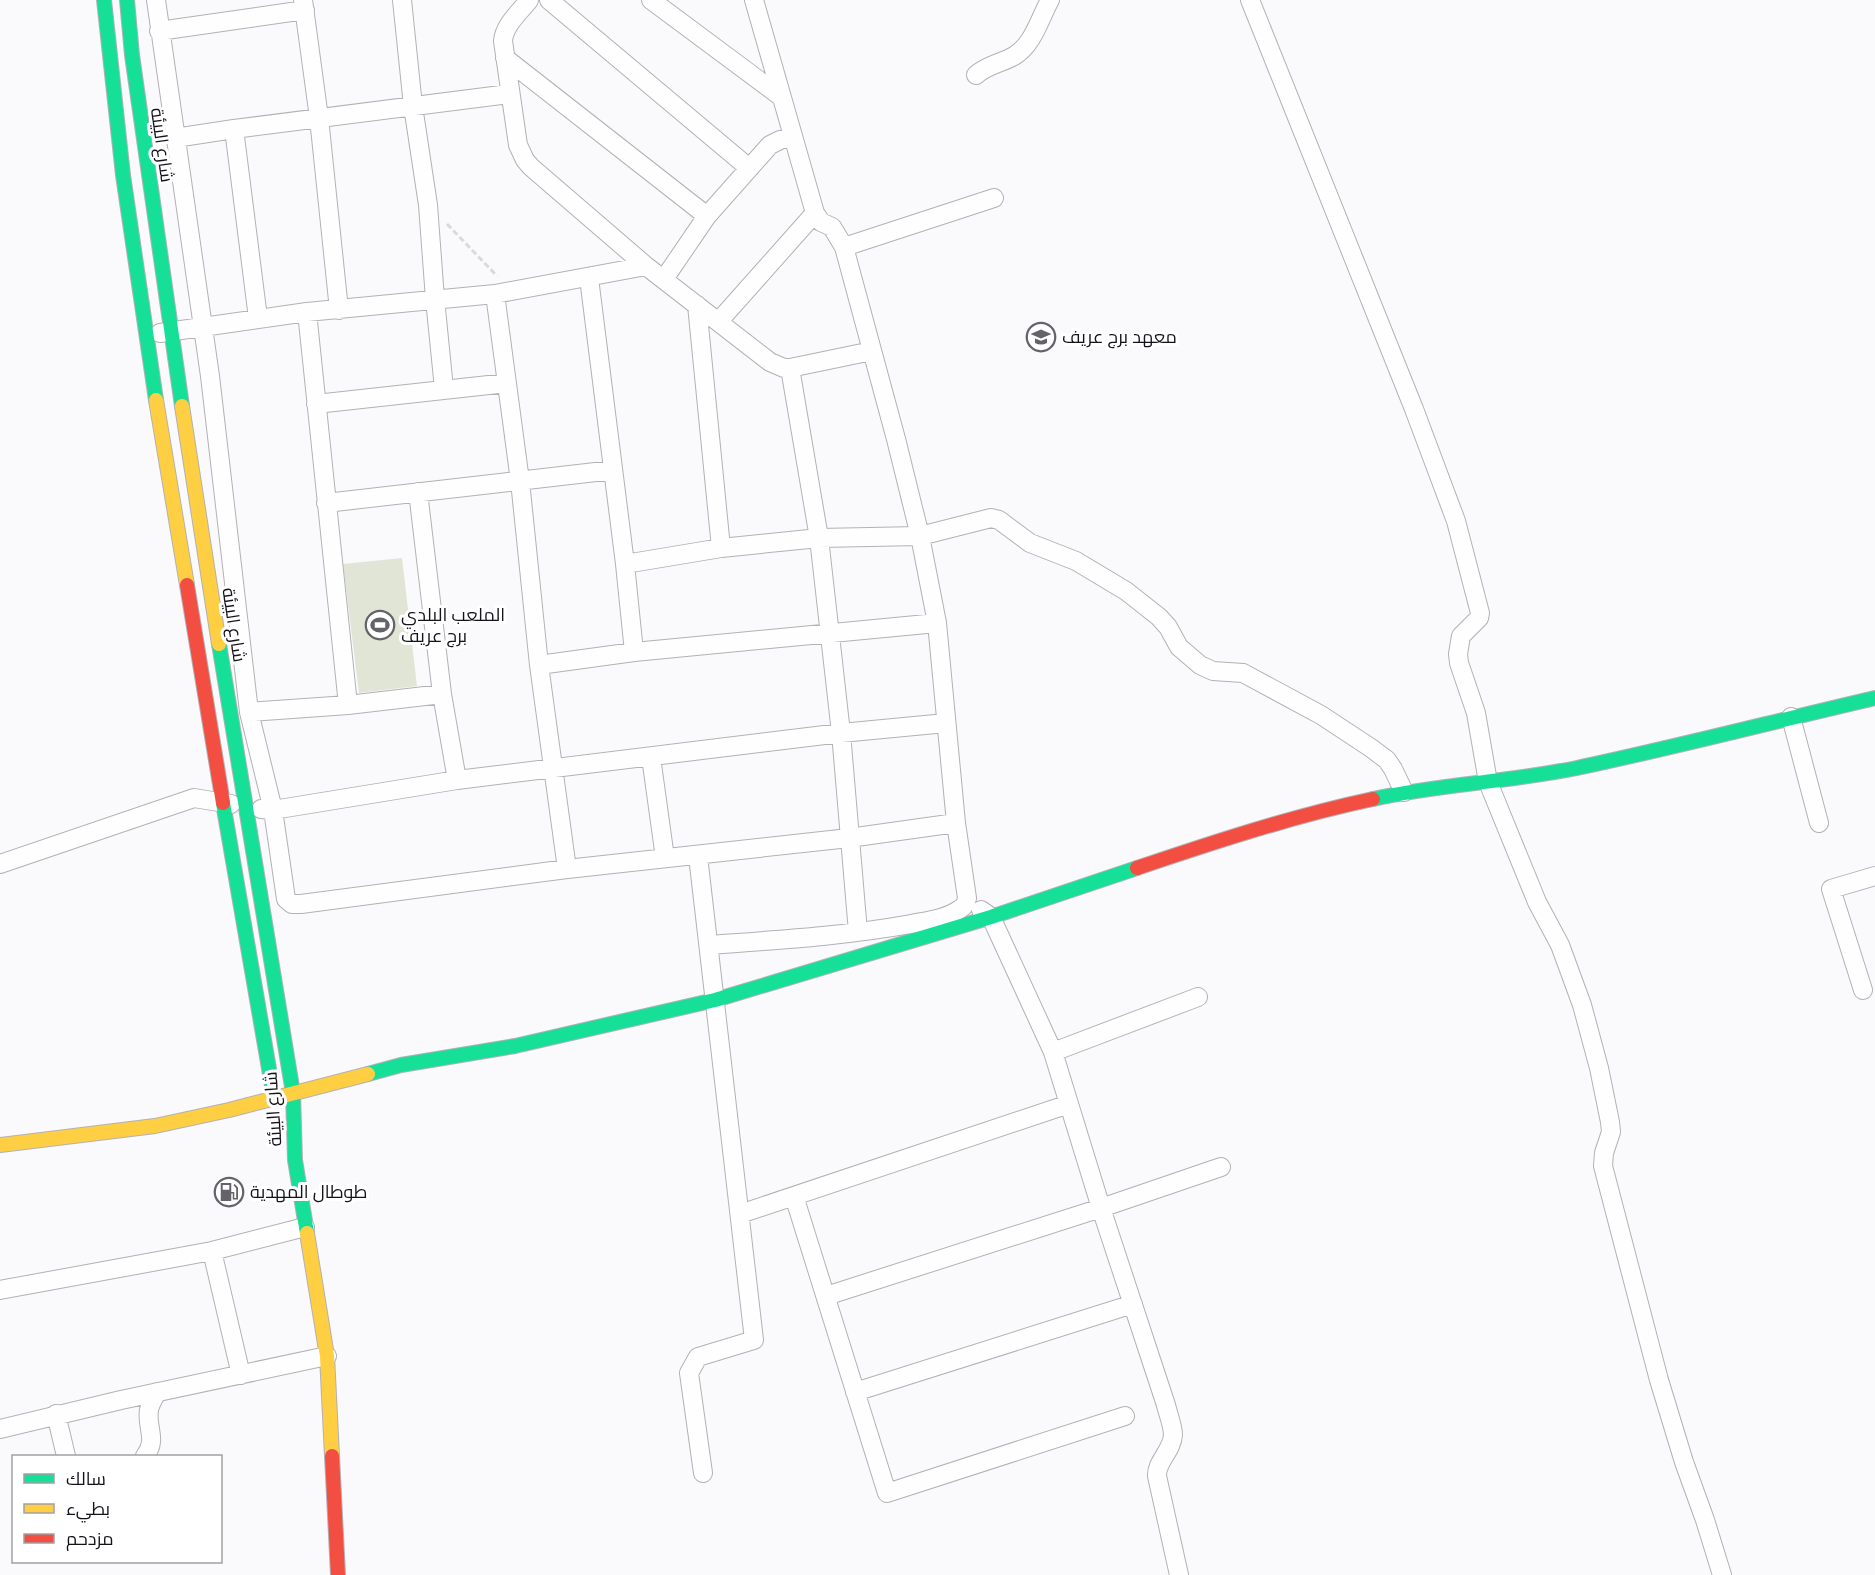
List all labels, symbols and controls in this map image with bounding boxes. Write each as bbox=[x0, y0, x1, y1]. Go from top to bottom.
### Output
street label: شارع البيئة bbox=[145, 106, 179, 184]
school or university icon: معهد برج عريف bbox=[1025, 321, 1057, 353]
place label: معهد برج عريف bbox=[1062, 325, 1177, 349]
street label: شارع البيئة bbox=[216, 586, 252, 664]
place label: الملعب البلدي برج عريف bbox=[401, 603, 505, 648]
sports icon: الملعب البلدي برج عريف bbox=[364, 609, 396, 641]
street label: شارع البيئة bbox=[258, 1071, 288, 1147]
fuel station icon: طوطال المهدية bbox=[213, 1176, 245, 1208]
place label: طوطال المهدية bbox=[250, 1180, 367, 1203]
legend bbox=[12, 1455, 222, 1563]
text: سالك bbox=[66, 1467, 106, 1490]
text: بطيء bbox=[66, 1497, 110, 1523]
text: مزدحم bbox=[66, 1527, 114, 1551]

